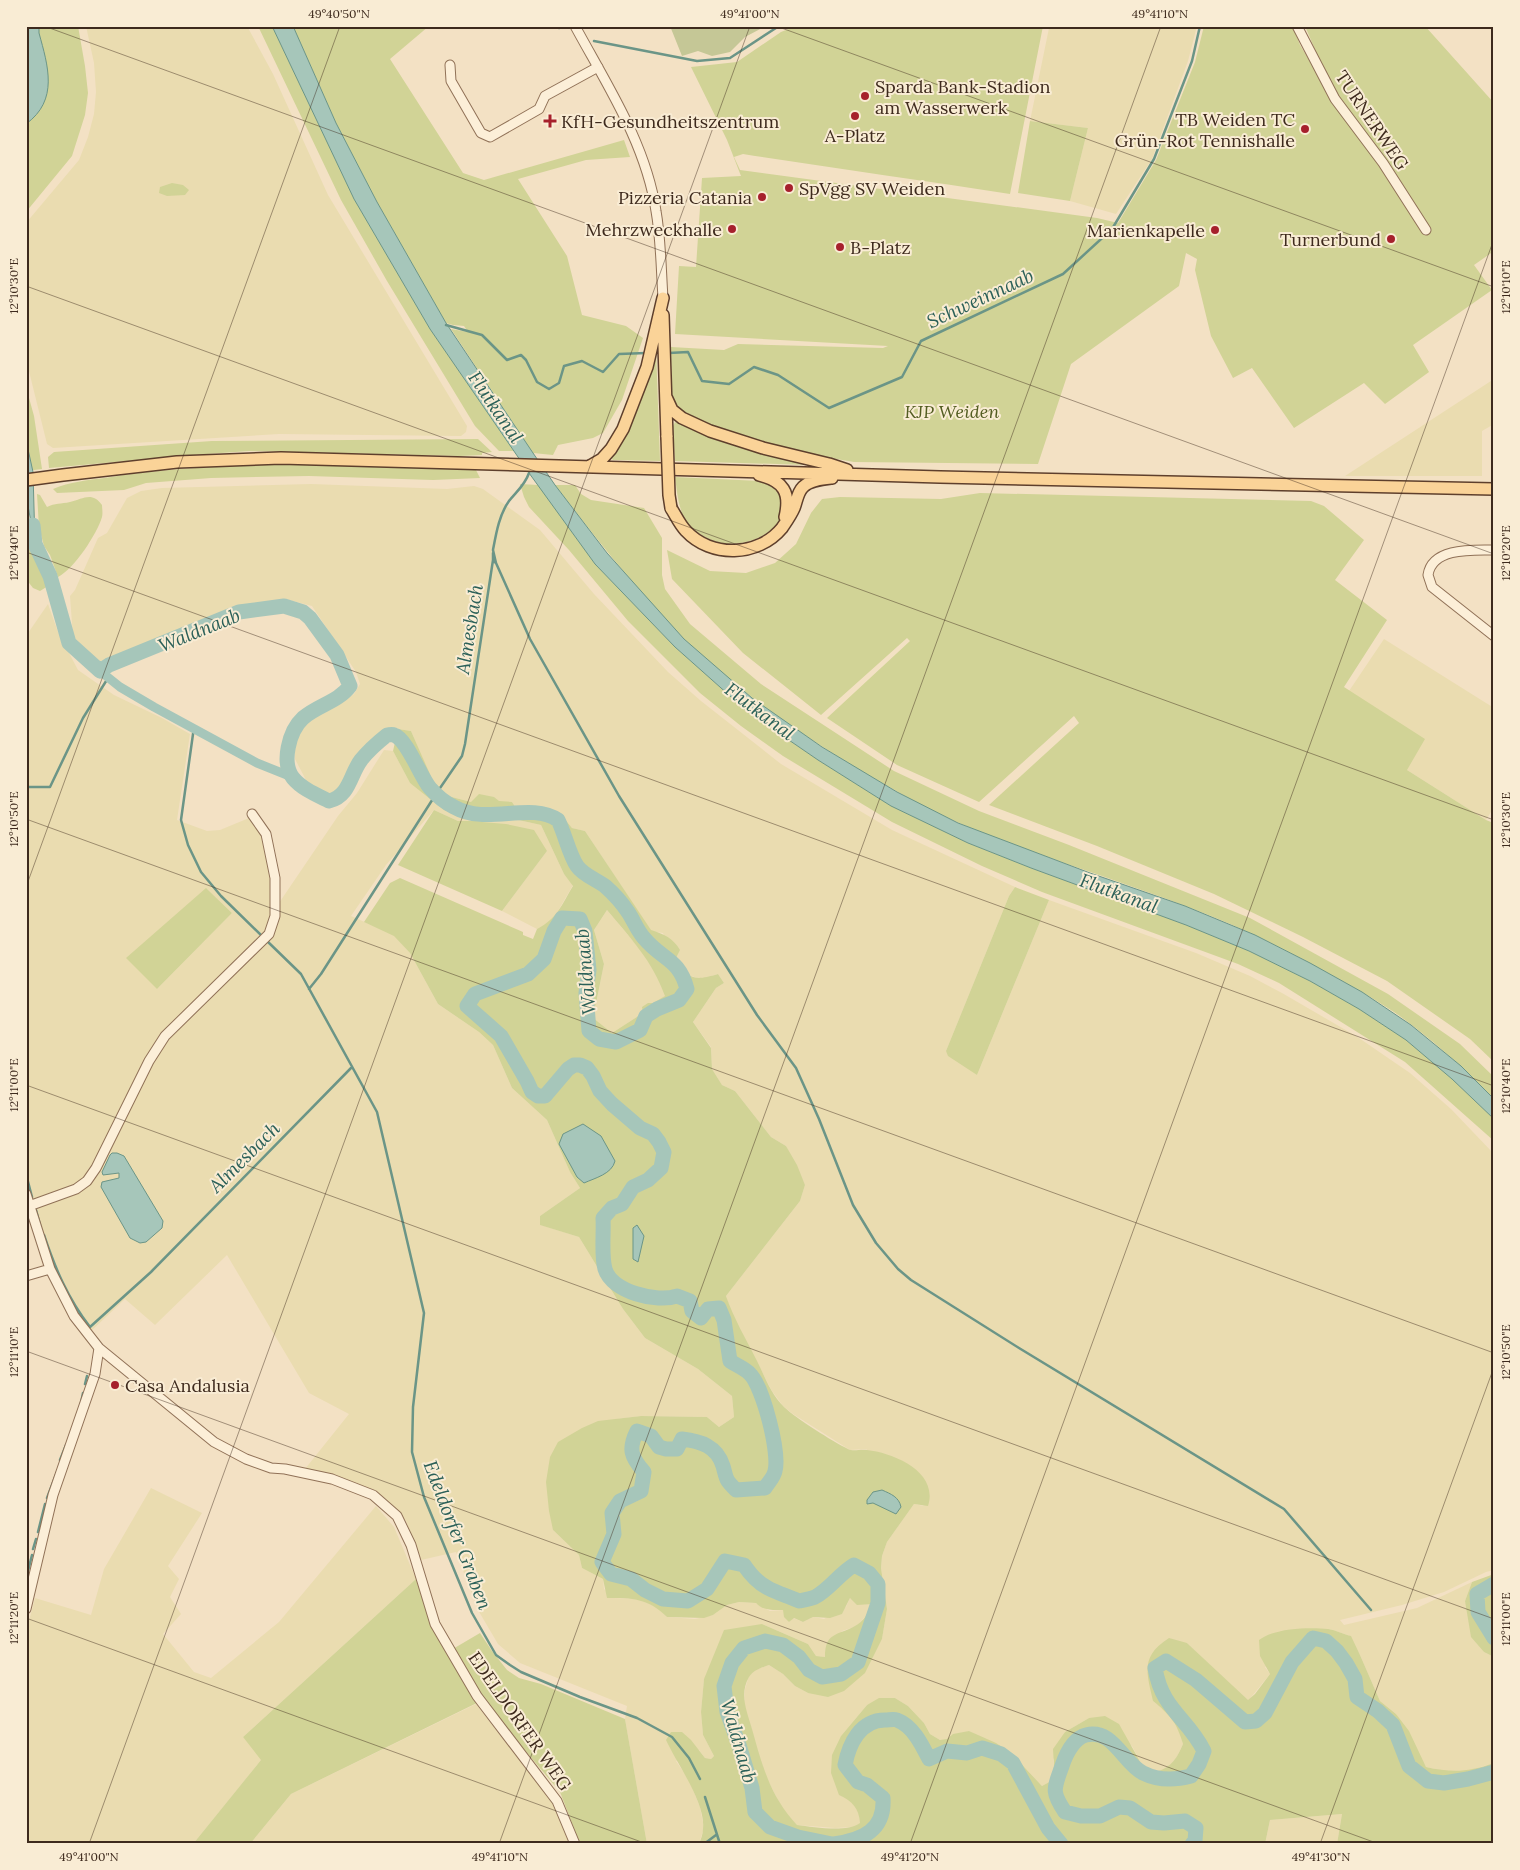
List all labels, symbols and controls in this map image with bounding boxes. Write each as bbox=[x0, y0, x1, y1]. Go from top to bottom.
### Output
text: 49°40'50"N bbox=[308, 6, 370, 21]
text: 49°41'00"N bbox=[720, 6, 780, 21]
text: 49°41'10"N bbox=[1132, 6, 1188, 21]
street label: TURNERWEG bbox=[1330, 66, 1414, 174]
place label: Sparda Bank-Stadion am Wasserwerk bbox=[875, 75, 1051, 119]
marker: Sparda Bank-Stadion am Wasserwerk bbox=[859, 90, 871, 102]
place label: TB Weiden TC Grün-Rot Tennishalle bbox=[1115, 108, 1295, 152]
place label: KfH-Gesundheitszentrum bbox=[561, 110, 779, 133]
marker: A-Platz bbox=[849, 110, 861, 122]
marker: KfH-Gesundheitszentrum bbox=[543, 114, 557, 128]
marker: TB Weiden TC Grün-Rot Tennishalle bbox=[1299, 123, 1311, 135]
place label: A-Platz bbox=[824, 124, 885, 147]
place label: SpVgg SV Weiden bbox=[799, 177, 945, 200]
marker: SpVgg SV Weiden bbox=[783, 182, 795, 194]
place label: Pizzeria Catania bbox=[618, 186, 752, 209]
marker: Pizzeria Catania bbox=[756, 191, 768, 203]
place label: Mehrzweckhalle bbox=[585, 218, 722, 241]
place label: Marienkapelle bbox=[1087, 219, 1205, 242]
marker: Mehrzweckhalle bbox=[726, 223, 738, 235]
marker: Marienkapelle bbox=[1209, 224, 1221, 236]
place label: Turnerbund bbox=[1280, 228, 1381, 251]
marker: Turnerbund bbox=[1385, 233, 1397, 245]
place label: B-Platz bbox=[850, 236, 911, 259]
marker: B-Platz bbox=[834, 241, 846, 253]
text: 12°10'30"E bbox=[6, 258, 21, 314]
text: 12°10'10"E bbox=[1498, 260, 1513, 314]
water label: Schweinnaab bbox=[923, 263, 1037, 333]
water label: Flutkanal bbox=[463, 366, 529, 448]
park label: KJP Weiden bbox=[905, 400, 999, 423]
text: 12°10'40"E bbox=[6, 525, 21, 581]
text: 12°10'20"E bbox=[1498, 525, 1513, 581]
water label: Almesbach bbox=[450, 582, 488, 677]
water label: Waldnaab bbox=[155, 603, 243, 657]
water label: Flutkanal bbox=[720, 677, 800, 746]
text: 12°10'50"E bbox=[6, 791, 21, 847]
text: 12°10'30"E bbox=[1498, 792, 1513, 848]
water label: Flutkanal bbox=[1077, 868, 1162, 918]
water label: Waldnaab bbox=[569, 928, 601, 1016]
text: 12°11'00"E bbox=[6, 1058, 21, 1112]
text: 12°10'40"E bbox=[1498, 1058, 1513, 1114]
water label: Almesbach bbox=[203, 1116, 285, 1198]
text: 12°10'50"E bbox=[1498, 1324, 1513, 1380]
text: 12°11'10"E bbox=[6, 1327, 21, 1377]
place label: Casa Andalusia bbox=[125, 1374, 250, 1397]
marker: Casa Andalusia bbox=[109, 1379, 121, 1391]
water label: Edeldorfer Graben bbox=[418, 1457, 498, 1613]
text: 12°11'20"E bbox=[6, 1592, 21, 1644]
text: 12°11'00"E bbox=[1498, 1592, 1513, 1646]
street label: EDELDORFER WEG bbox=[463, 1647, 577, 1795]
water label: Waldnaab bbox=[716, 1696, 762, 1786]
text: 49°41'00"N bbox=[59, 1849, 119, 1864]
text: 49°41'10"N bbox=[472, 1849, 528, 1864]
text: 49°41'20"N bbox=[881, 1849, 939, 1864]
text: 49°41'30"N bbox=[1292, 1849, 1350, 1864]

